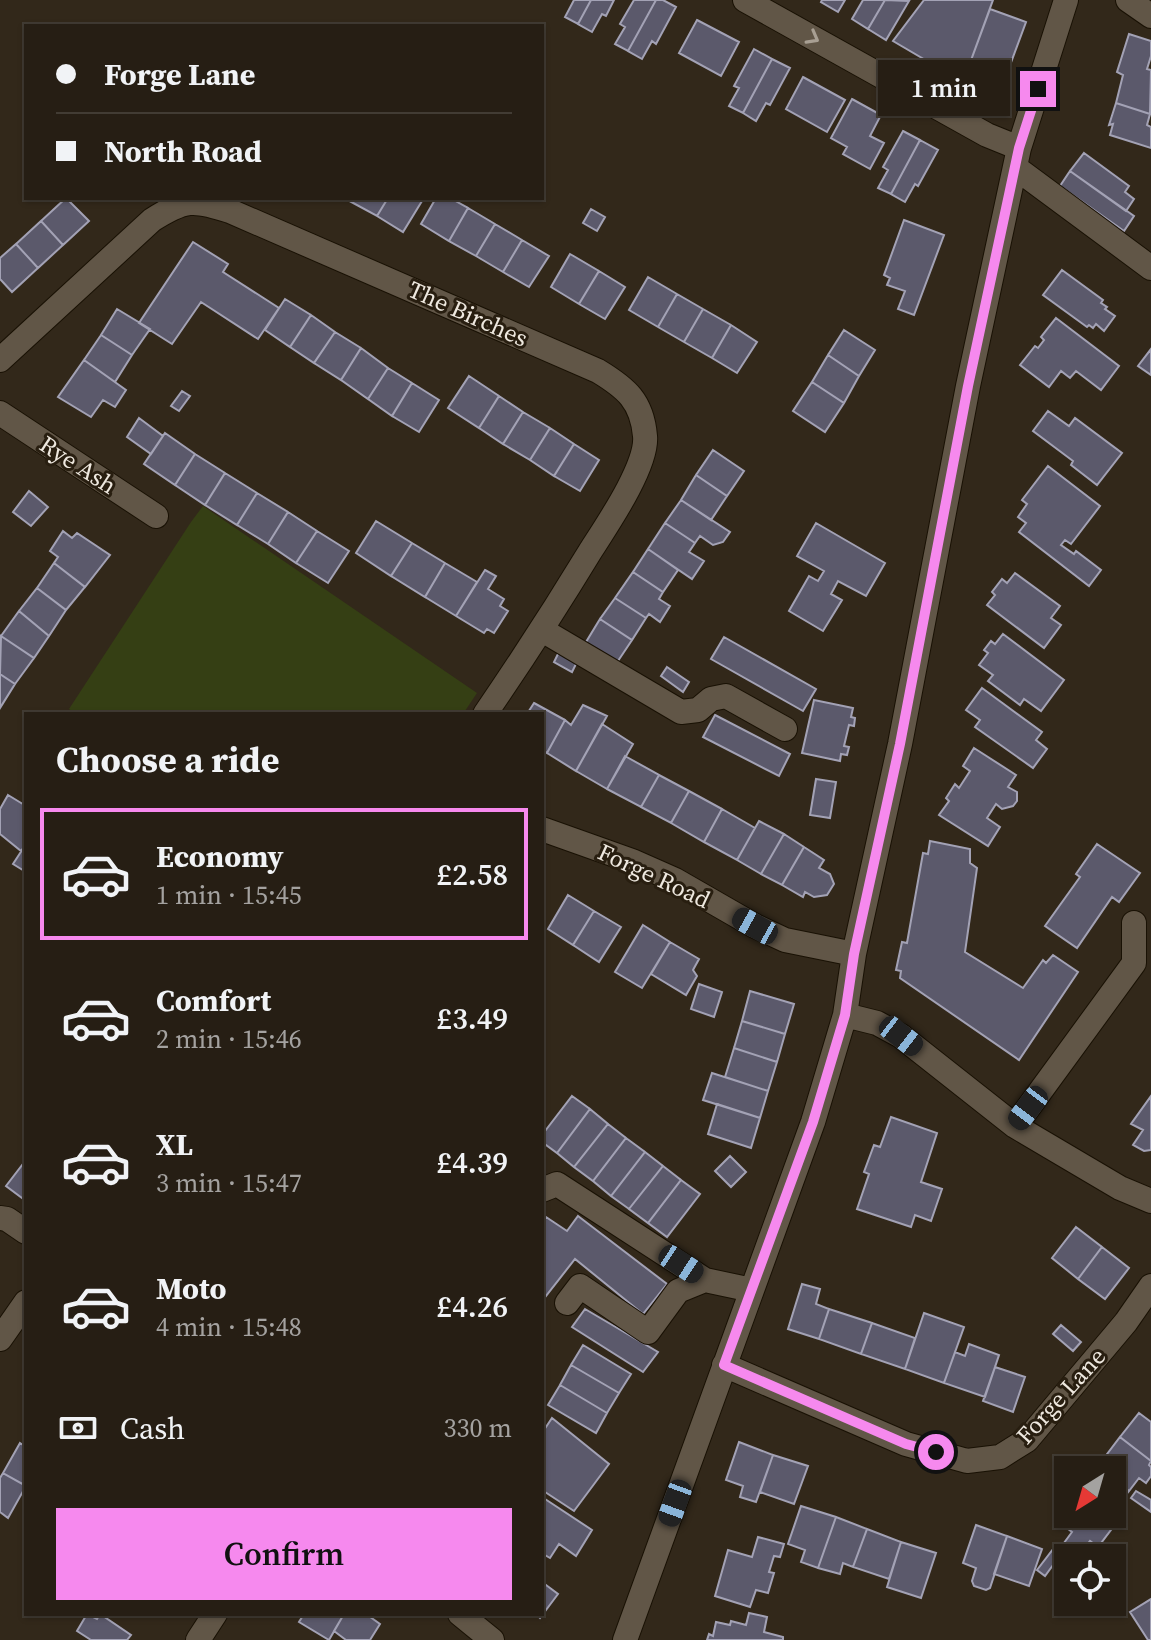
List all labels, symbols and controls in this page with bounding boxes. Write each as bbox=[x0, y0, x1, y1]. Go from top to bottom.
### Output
one-way arrow bbox=[804, 28, 819, 44]
text: Forge Lane bbox=[104, 54, 255, 95]
callout: 1 min bbox=[878, 61, 1010, 117]
text: 1 min bbox=[911, 70, 977, 106]
route end bbox=[1020, 71, 1056, 107]
text: North Road bbox=[104, 131, 262, 172]
street label: The Birches bbox=[403, 273, 533, 355]
street label: Rye Ash bbox=[34, 428, 123, 502]
text: Choose a ride bbox=[56, 735, 279, 784]
street label: Forge Road bbox=[593, 835, 716, 916]
text: Economy bbox=[156, 836, 284, 877]
icon: car bbox=[60, 838, 132, 910]
text: £2.58 bbox=[437, 854, 508, 895]
text: 1 min · 15:45 bbox=[156, 877, 302, 913]
car bbox=[728, 904, 782, 948]
text: Comfort bbox=[156, 980, 271, 1021]
icon: car bbox=[60, 982, 132, 1054]
text: £3.49 bbox=[437, 998, 508, 1039]
car bbox=[875, 1012, 927, 1060]
text: 2 min · 15:46 bbox=[156, 1021, 302, 1057]
car bbox=[1004, 1082, 1052, 1134]
text: XL bbox=[156, 1124, 193, 1165]
icon: car bbox=[60, 1126, 132, 1198]
text: £4.39 bbox=[437, 1142, 508, 1183]
text: 3 min · 15:47 bbox=[156, 1165, 302, 1201]
car bbox=[654, 1241, 708, 1287]
text: Moto bbox=[156, 1268, 227, 1309]
icon: car bbox=[60, 1270, 132, 1342]
text: £4.26 bbox=[437, 1286, 508, 1327]
text: 4 min · 15:48 bbox=[156, 1309, 302, 1345]
street label: Forge Lane bbox=[1008, 1340, 1113, 1451]
icon: cash bbox=[56, 1406, 100, 1450]
text: Cash bbox=[120, 1408, 185, 1449]
text: 330 m bbox=[444, 1410, 512, 1446]
route start bbox=[918, 1434, 954, 1470]
north arrow bbox=[1054, 1456, 1126, 1528]
map controls bbox=[1054, 1456, 1126, 1616]
car bbox=[656, 1476, 694, 1530]
button: Confirm bbox=[56, 1508, 512, 1600]
button: locate bbox=[1054, 1544, 1126, 1616]

